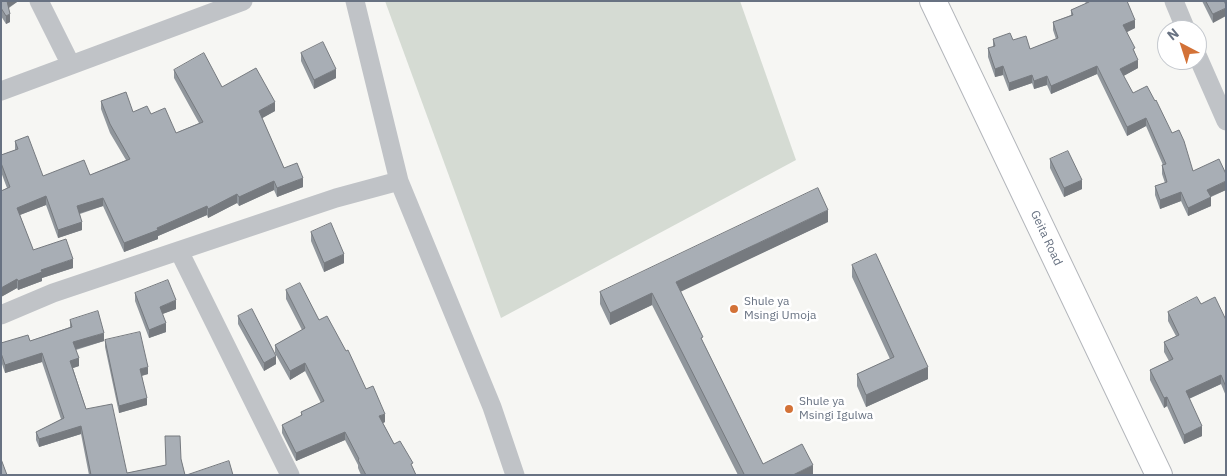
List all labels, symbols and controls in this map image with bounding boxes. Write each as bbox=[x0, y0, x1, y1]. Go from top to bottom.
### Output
north arrow bbox=[1157, 20, 1207, 70]
text: N bbox=[1163, 24, 1183, 44]
street label: Geita Road bbox=[1027, 208, 1065, 268]
place label: Shule ya Msingi Umoja bbox=[744, 295, 816, 323]
marker: Shule ya Msingi Umoja bbox=[728, 303, 740, 315]
place label: Shule ya Msingi Igulwa bbox=[799, 395, 873, 423]
marker: Shule ya Msingi Igulwa bbox=[783, 403, 795, 415]

